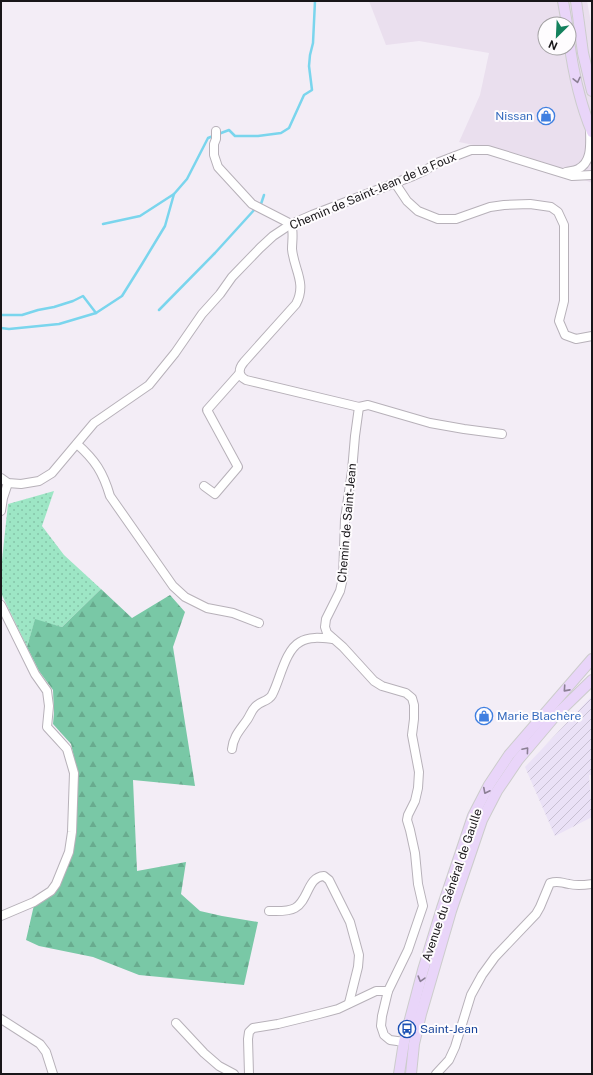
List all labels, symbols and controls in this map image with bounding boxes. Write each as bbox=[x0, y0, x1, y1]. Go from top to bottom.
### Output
north arrow bbox=[537, 16, 577, 56]
text: N bbox=[547, 38, 559, 52]
one-way arrow bbox=[572, 76, 580, 83]
shop icon: Nissan bbox=[536, 106, 556, 126]
place label: Nissan bbox=[495, 109, 533, 123]
street label: Chemin de Saint-Jean de la Foux bbox=[287, 149, 459, 233]
street label: Chemin de Saint-Jean bbox=[335, 463, 359, 583]
one-way arrow bbox=[564, 684, 571, 691]
shop icon: Marie Blachère bbox=[474, 706, 494, 726]
place label: Marie Blachère bbox=[497, 709, 582, 723]
one-way arrow bbox=[521, 748, 528, 755]
one-way arrow bbox=[483, 786, 491, 794]
street label: Avenue du Général de Gaulle bbox=[419, 807, 485, 963]
one-way arrow bbox=[417, 976, 426, 983]
bus stop icon: Saint-Jean bbox=[397, 1019, 417, 1039]
place label: Saint-Jean bbox=[420, 1022, 478, 1036]

